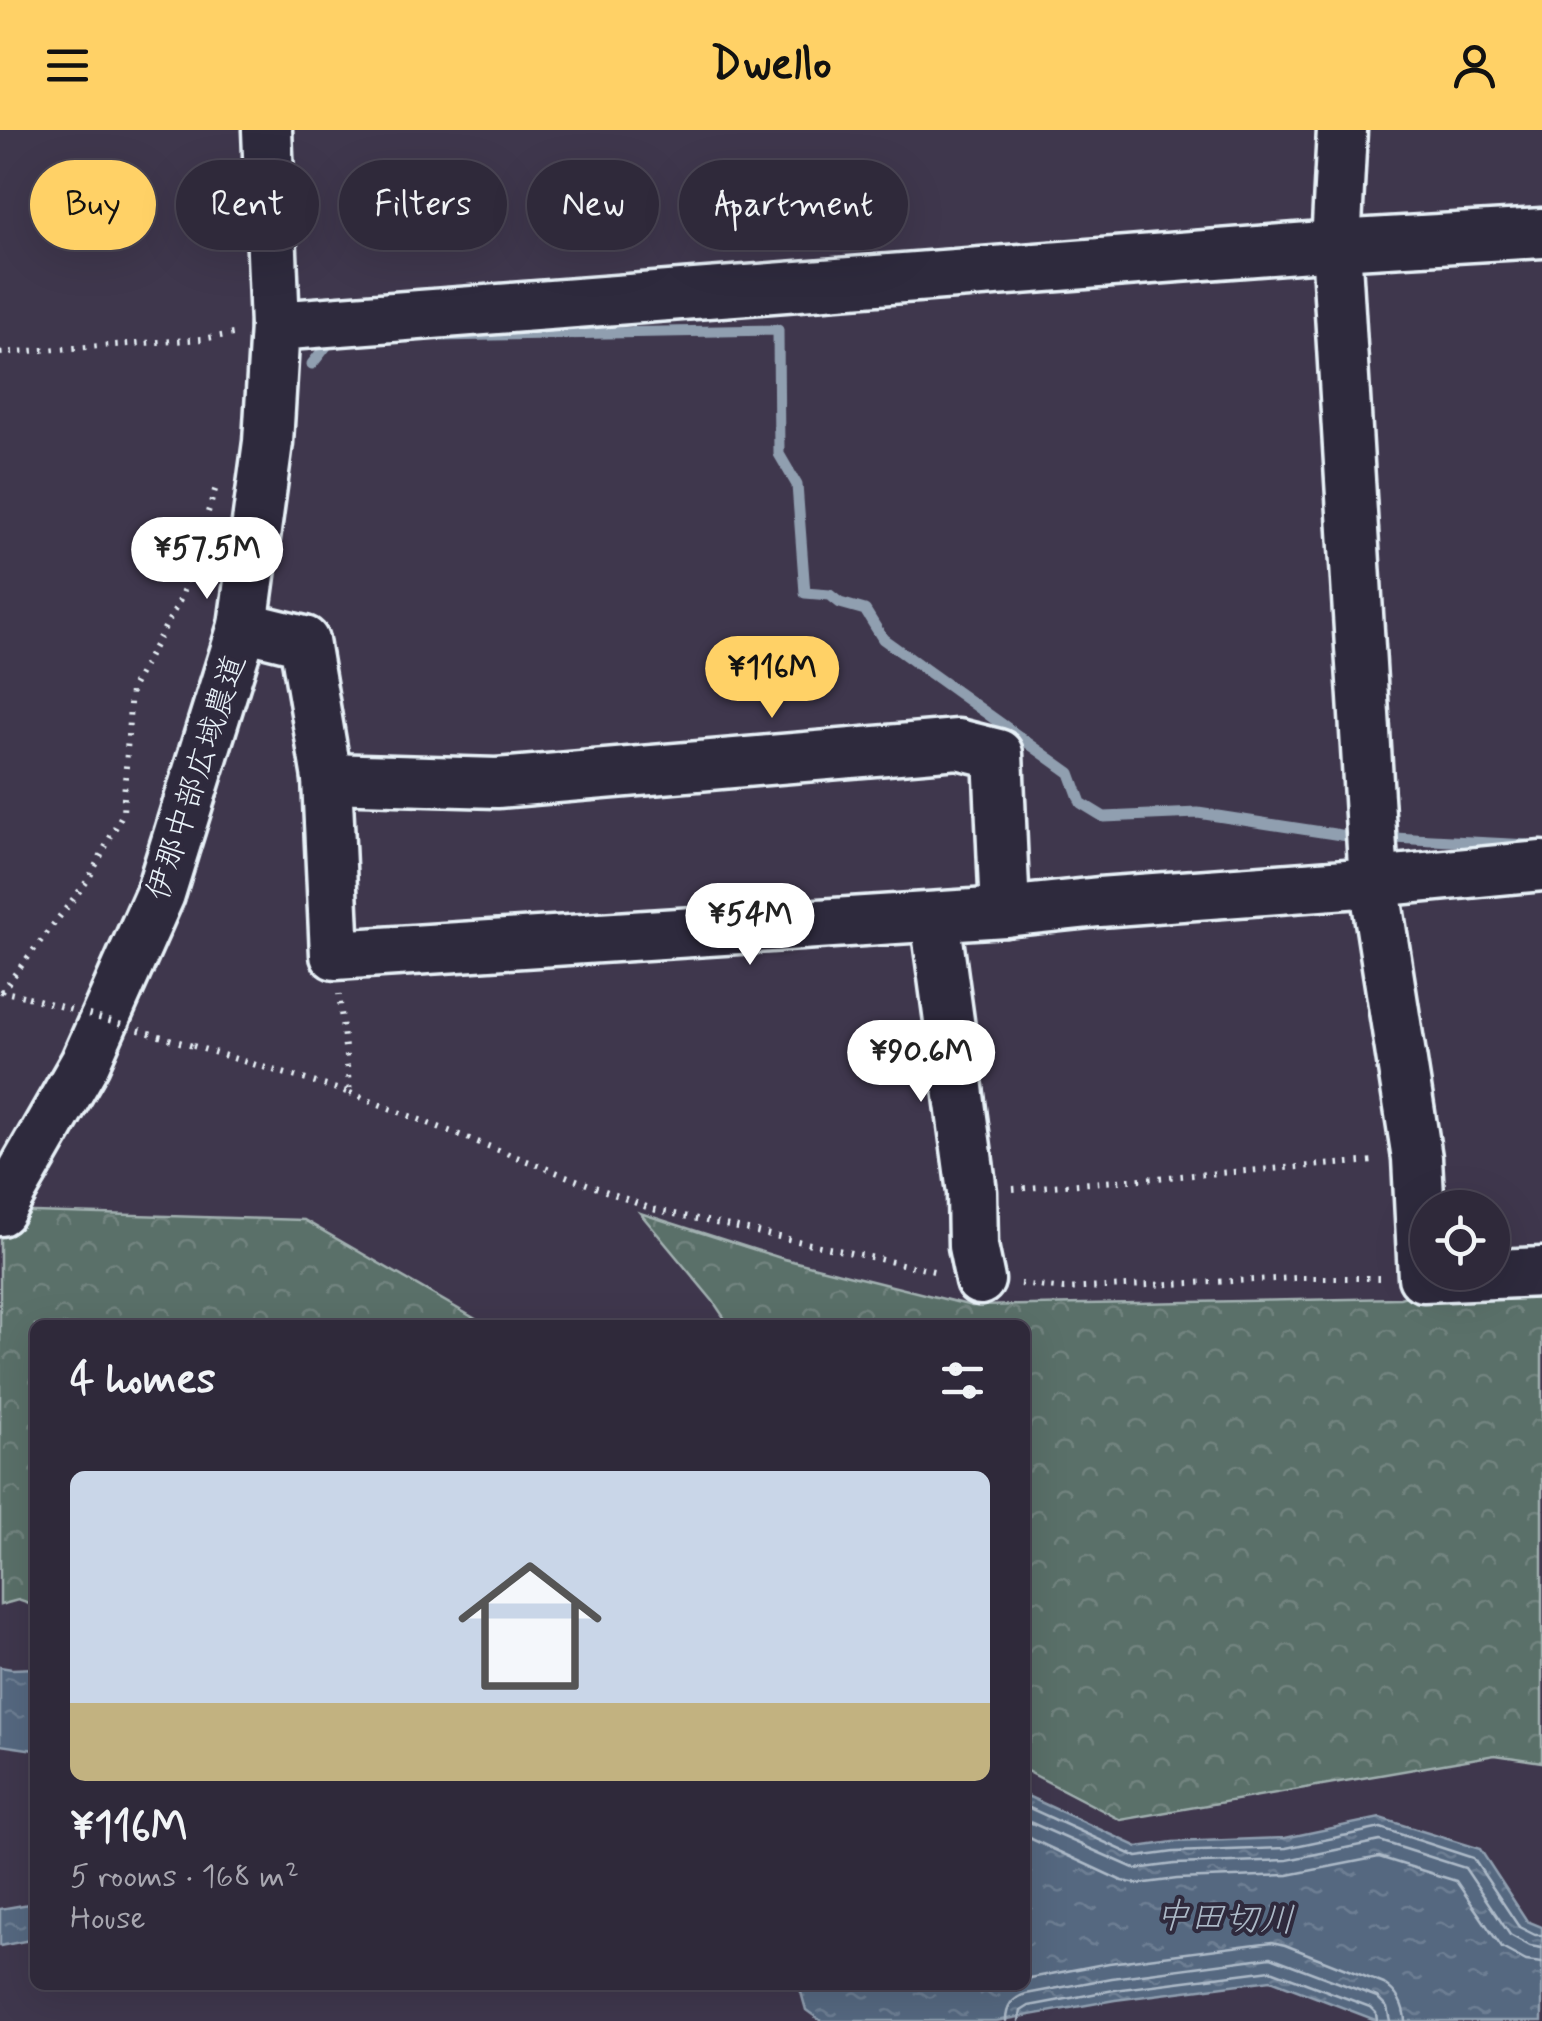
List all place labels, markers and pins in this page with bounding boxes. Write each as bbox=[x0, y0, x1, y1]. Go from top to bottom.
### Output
pin: ¥57.5M bbox=[126, 517, 288, 602]
pin: ¥116M bbox=[702, 636, 842, 721]
pin: ¥54M bbox=[691, 883, 809, 968]
pin: ¥90.6M bbox=[840, 1020, 1002, 1105]

